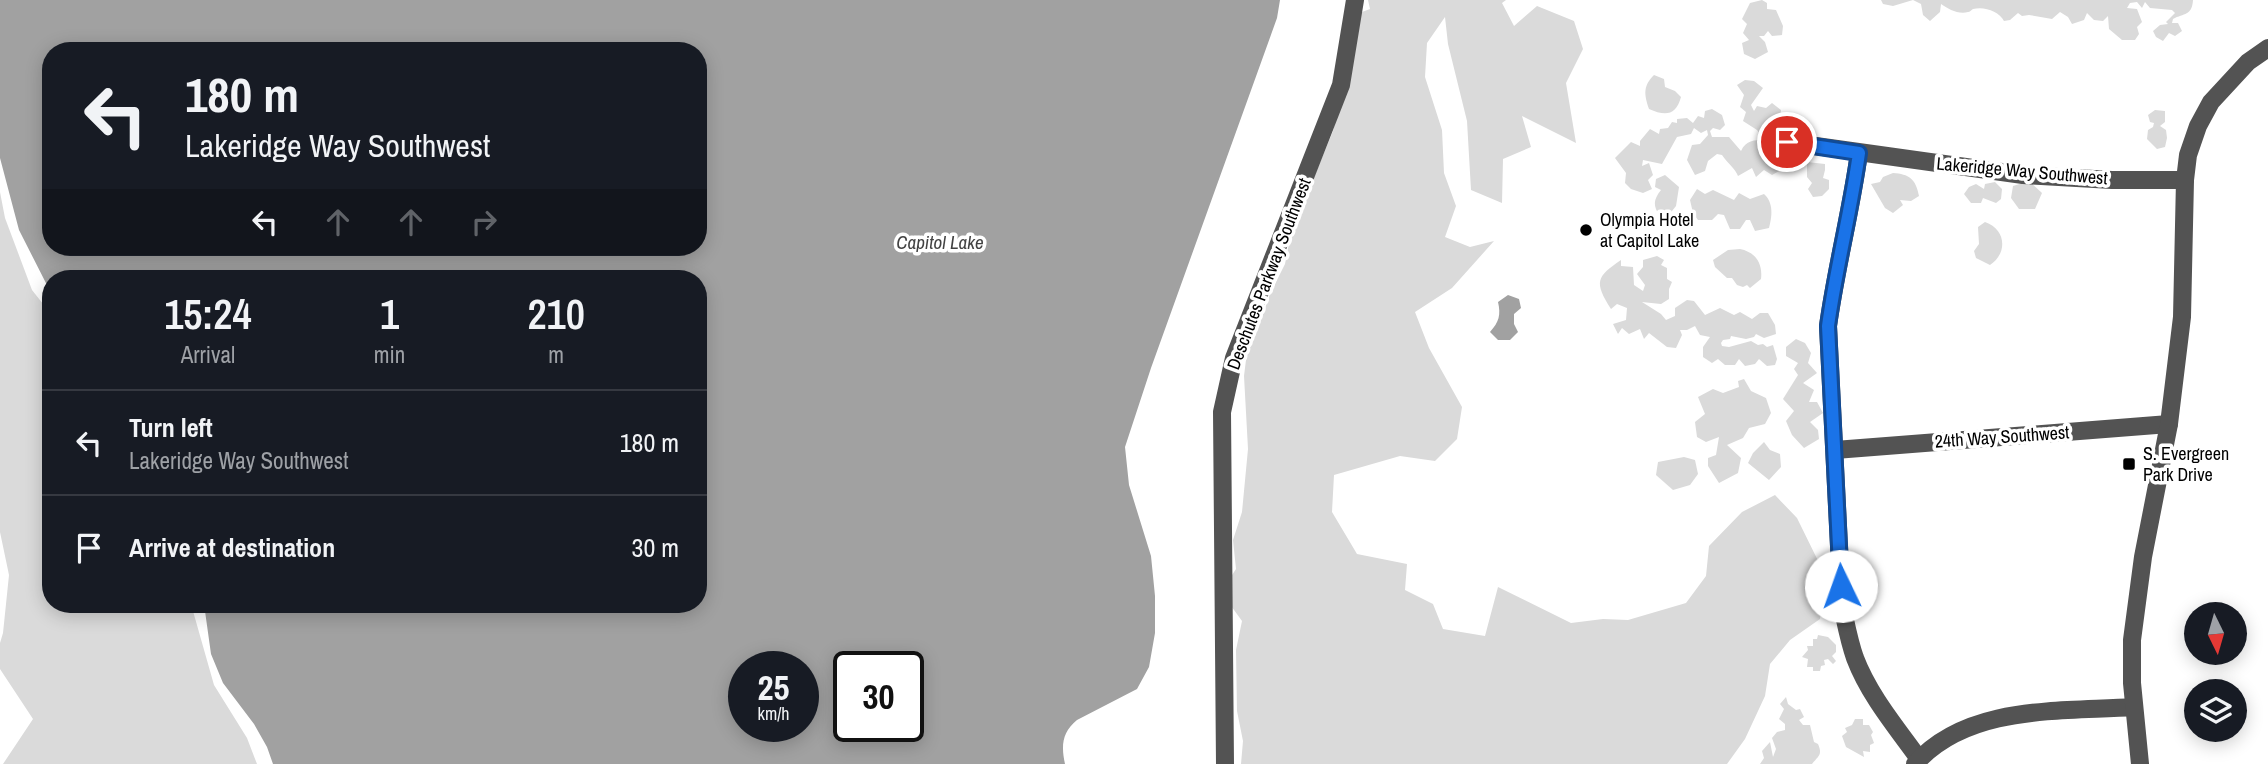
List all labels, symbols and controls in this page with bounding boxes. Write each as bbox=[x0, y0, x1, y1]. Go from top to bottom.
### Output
text: 180 m bbox=[185, 61, 299, 127]
icon: left bbox=[70, 70, 161, 161]
pin bbox=[1757, 112, 1817, 172]
icon: arrive bbox=[1768, 123, 1806, 161]
text: Lakeridge Way Southwest bbox=[185, 124, 490, 167]
street label: Lakeridge Way Southwest bbox=[1935, 151, 2109, 190]
street label: Deschutes Parkway Southwest bbox=[1220, 174, 1317, 373]
icon: left bbox=[246, 203, 284, 241]
icon: ahead bbox=[319, 203, 357, 241]
icon: ahead bbox=[392, 203, 430, 241]
icon: right bbox=[465, 203, 503, 241]
place label: Olympia Hotel at Capitol Lake bbox=[1600, 207, 1699, 253]
marker: Olympia Hotel at Capitol Lake bbox=[1578, 222, 1594, 238]
water label: Capitol Lake bbox=[896, 229, 984, 255]
text: 15:24 bbox=[164, 286, 252, 342]
text: 1 bbox=[380, 286, 399, 342]
text: 210 bbox=[527, 286, 585, 342]
text: Arrival bbox=[181, 339, 235, 370]
text: min bbox=[374, 339, 405, 370]
text: m bbox=[548, 339, 564, 370]
text: Turn left bbox=[129, 410, 213, 445]
street label: 24th Way Southwest bbox=[1934, 419, 2070, 454]
icon: left bbox=[70, 424, 108, 462]
text: 180 m bbox=[620, 425, 679, 460]
place label: S. Evergreen Park Drive bbox=[2143, 441, 2229, 487]
text: Lakeridge Way Southwest bbox=[129, 445, 348, 476]
marker: S. Evergreen Park Drive bbox=[2121, 456, 2137, 472]
icon: arrive bbox=[70, 529, 108, 567]
text: Arrive at destination bbox=[129, 530, 335, 565]
text: 30 m bbox=[632, 530, 679, 565]
position arrow bbox=[1804, 549, 1878, 623]
north arrow bbox=[2184, 602, 2247, 665]
map controls bbox=[2184, 602, 2247, 742]
speed limit sign: 30 bbox=[833, 651, 924, 742]
text: 25 bbox=[758, 664, 789, 711]
button: layers bbox=[2184, 679, 2247, 742]
text: km/h bbox=[758, 701, 790, 726]

